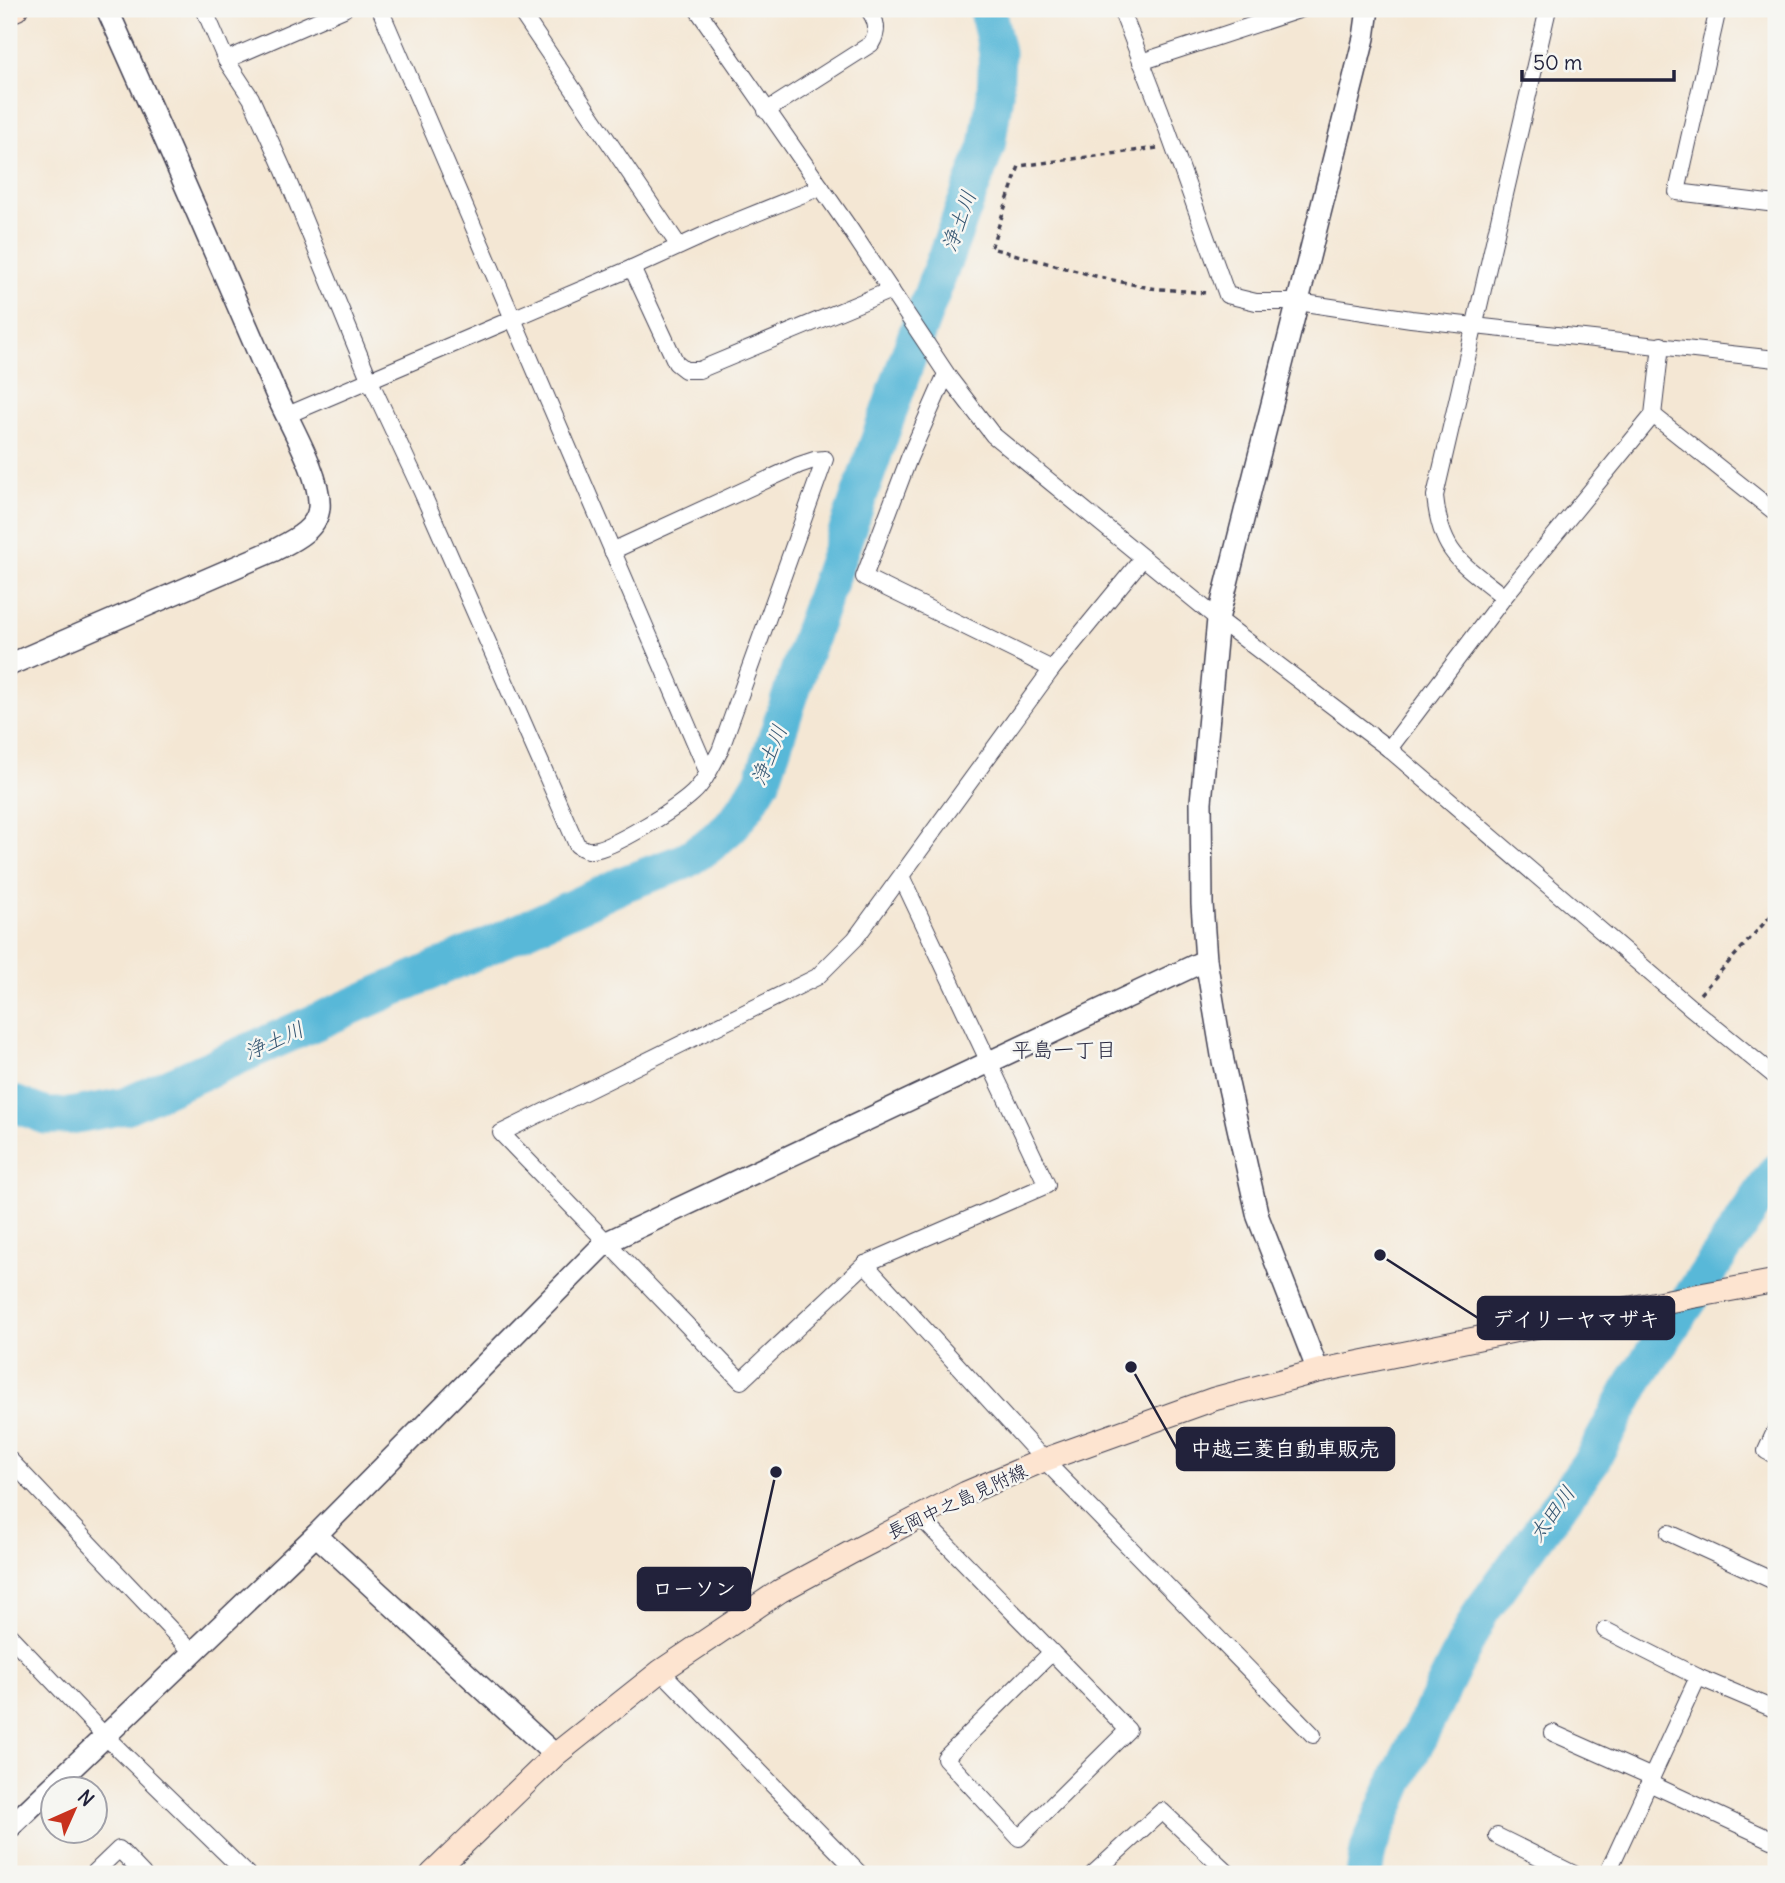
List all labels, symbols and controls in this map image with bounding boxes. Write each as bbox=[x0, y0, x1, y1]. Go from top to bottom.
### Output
scale bar bbox=[1522, 38, 1675, 82]
text: 50 m bbox=[1533, 49, 1582, 76]
water label: 浄土川 bbox=[935, 187, 982, 255]
water label: 浄土川 bbox=[744, 721, 793, 789]
water label: 浄土川 bbox=[240, 1015, 308, 1066]
district label: 平島一丁目 bbox=[1012, 1036, 1117, 1063]
callout: デイリーヤマザキ bbox=[1478, 1297, 1674, 1339]
text: デイリーヤマザキ bbox=[1492, 1305, 1660, 1332]
callout: 中越三菱自動車販売 bbox=[1177, 1428, 1394, 1470]
text: 中越三菱自動車販売 bbox=[1191, 1435, 1380, 1462]
street label: 長岡中之島見附線 bbox=[883, 1458, 1031, 1544]
water label: 太田川 bbox=[1522, 1480, 1581, 1547]
callout: ローソン bbox=[638, 1568, 750, 1610]
text: ローソン bbox=[652, 1575, 736, 1602]
north arrow bbox=[38, 1774, 108, 1844]
text: N bbox=[73, 1785, 99, 1811]

